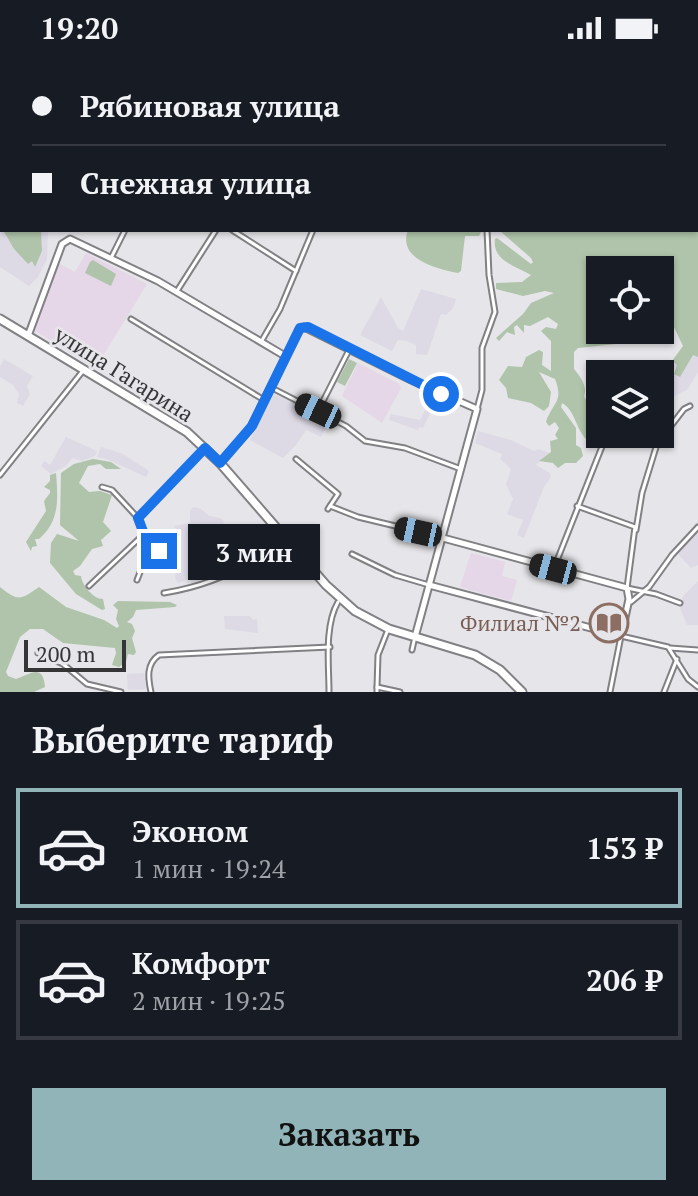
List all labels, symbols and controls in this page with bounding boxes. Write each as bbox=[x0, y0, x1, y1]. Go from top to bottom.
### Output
text: 19:20 bbox=[40, 8, 118, 48]
text: Рябиновая улица bbox=[80, 86, 340, 126]
text: Снежная улица bbox=[80, 163, 311, 203]
map controls bbox=[586, 256, 674, 448]
button: locate bbox=[586, 256, 674, 344]
street label: улица Гагарина bbox=[48, 319, 199, 428]
button: layers bbox=[586, 360, 674, 448]
route start bbox=[423, 376, 459, 412]
car bbox=[291, 390, 345, 432]
car bbox=[392, 515, 444, 549]
callout: 3 мин bbox=[187, 523, 319, 579]
route end bbox=[141, 533, 177, 569]
text: 3 мин bbox=[215, 535, 293, 569]
car bbox=[527, 551, 579, 587]
library icon: Филиал №2 bbox=[588, 602, 630, 644]
place label: Филиал №2 bbox=[460, 608, 581, 637]
scale bar bbox=[24, 636, 126, 672]
text: 200 m bbox=[36, 639, 96, 668]
text: Выберите тариф bbox=[32, 716, 333, 763]
text: Эконом bbox=[132, 811, 248, 851]
icon: car bbox=[36, 812, 108, 884]
text: 153 ₽ bbox=[586, 828, 662, 868]
text: 1 мин · 19:24 bbox=[132, 851, 286, 885]
text: Комфорт bbox=[132, 943, 270, 983]
icon: car bbox=[36, 944, 108, 1016]
text: 206 ₽ bbox=[586, 960, 662, 1000]
text: 2 мин · 19:25 bbox=[132, 983, 286, 1017]
button: Заказать bbox=[32, 1088, 666, 1180]

